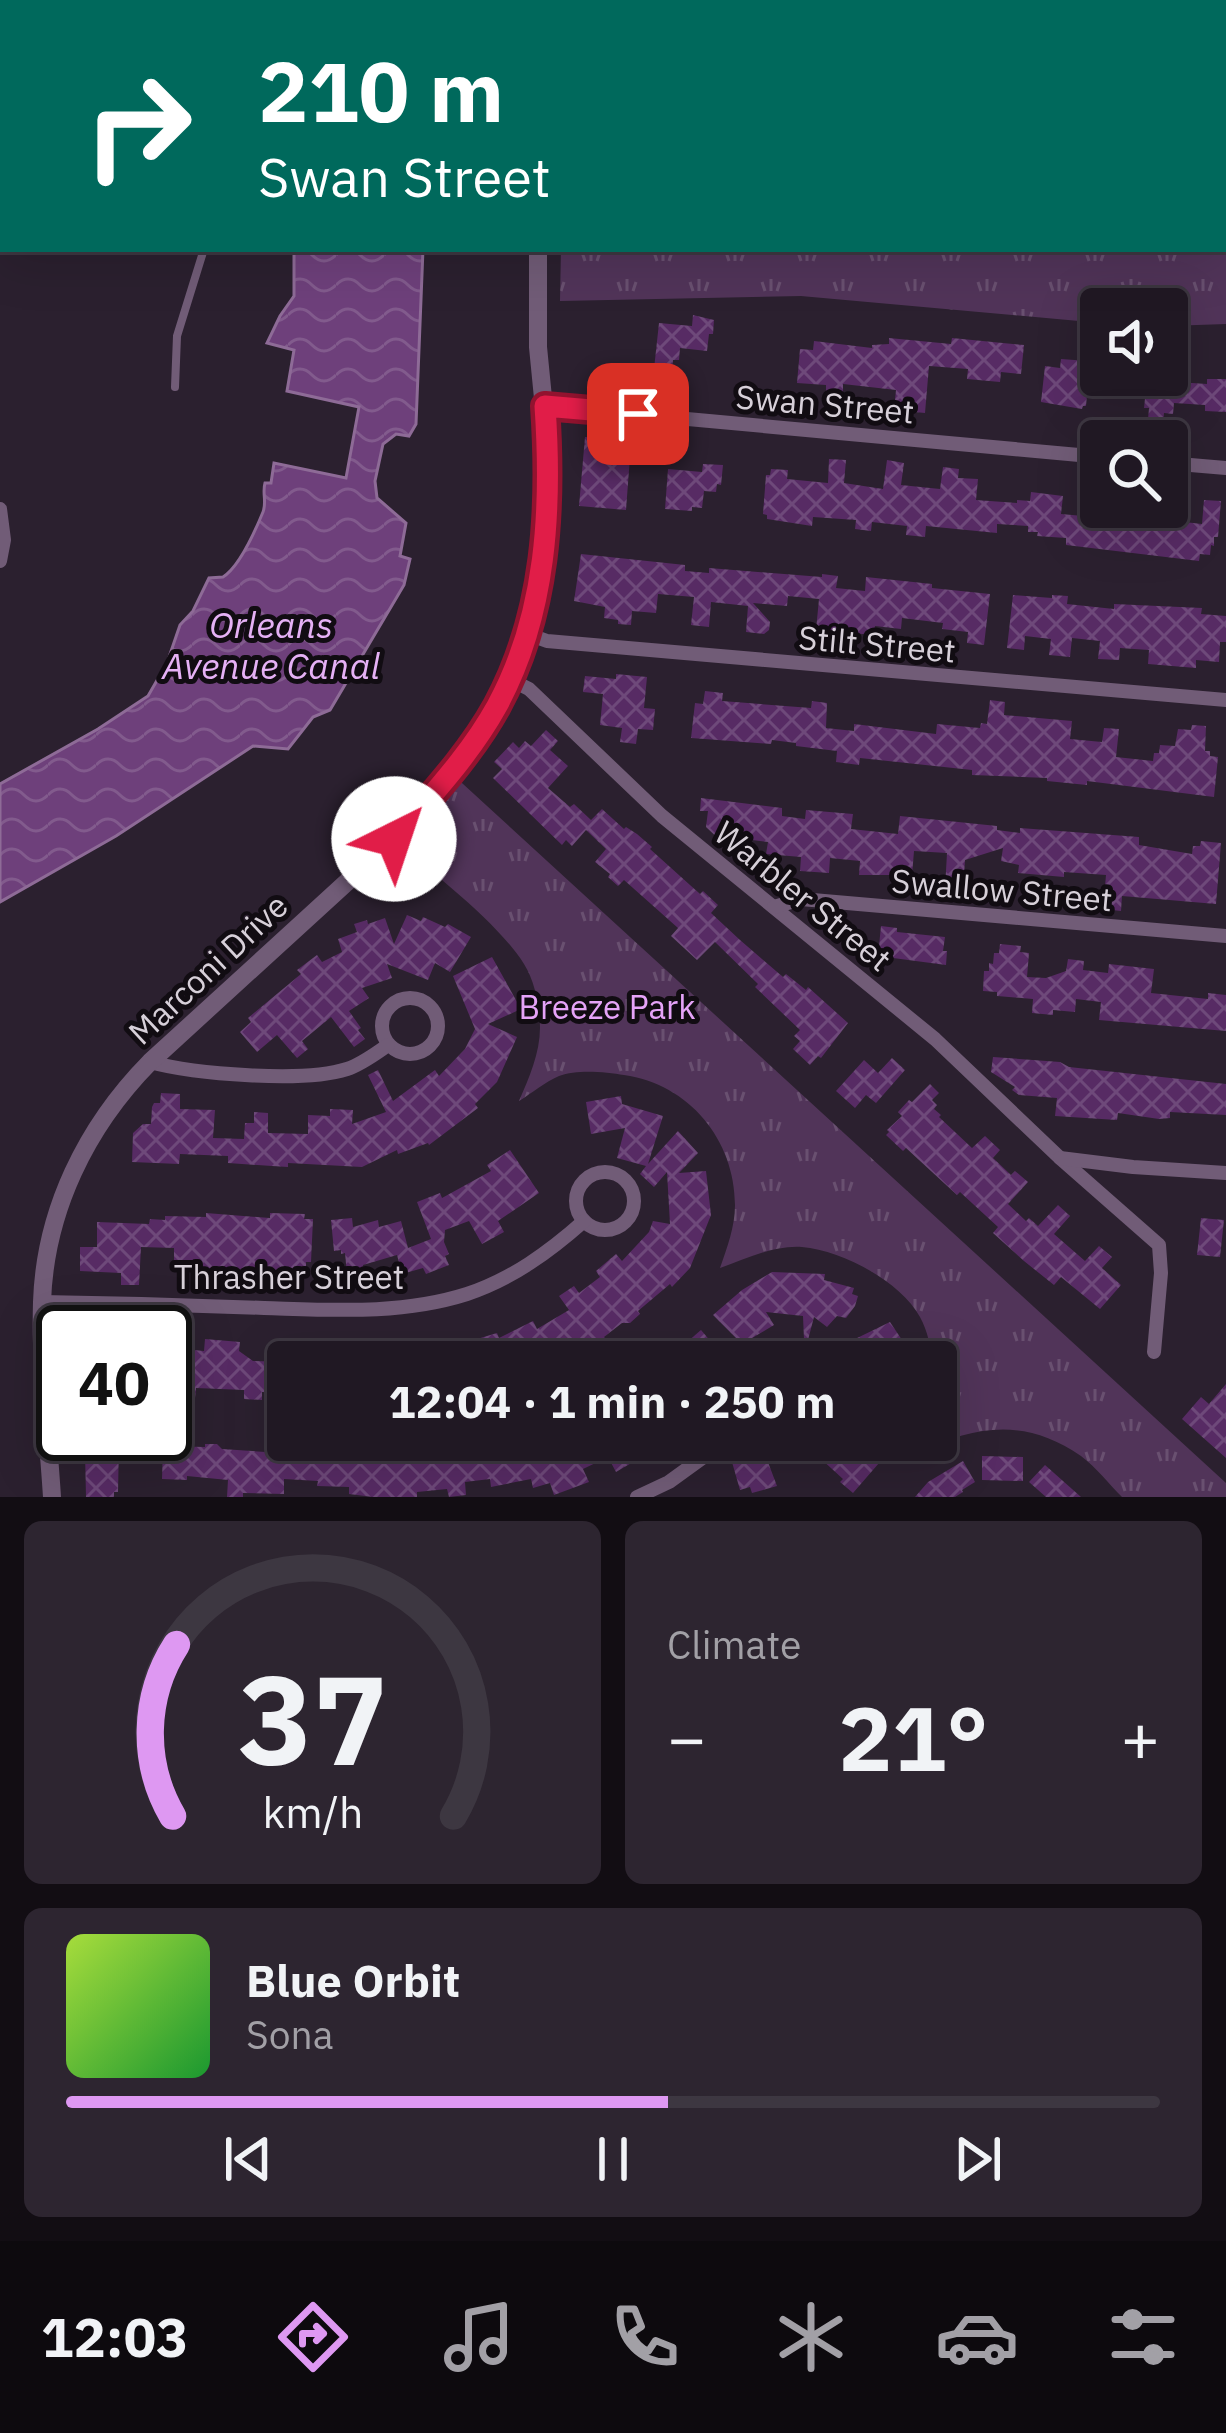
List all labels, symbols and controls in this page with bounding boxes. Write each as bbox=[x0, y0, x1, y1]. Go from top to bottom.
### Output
text: 210 m bbox=[258, 36, 504, 145]
icon: right bbox=[60, 48, 216, 204]
text: Swan Street bbox=[258, 142, 551, 212]
map controls bbox=[1080, 288, 1188, 528]
button: sound bbox=[1080, 288, 1188, 396]
pin bbox=[587, 363, 689, 465]
street label: Swan Street bbox=[734, 374, 916, 433]
icon: arrive bbox=[605, 381, 671, 447]
button: search bbox=[1080, 420, 1188, 528]
water label: Orleans Avenue Canal bbox=[161, 601, 380, 689]
street label: Stilt Street bbox=[797, 615, 957, 672]
position arrow bbox=[331, 776, 457, 902]
street label: Warbler Street bbox=[706, 811, 901, 980]
street label: Swallow Street bbox=[890, 858, 1114, 921]
street label: Marconi Drive bbox=[119, 884, 296, 1053]
park label: Breeze Park bbox=[518, 985, 696, 1028]
street label: Thrasher Street bbox=[174, 1255, 404, 1298]
speed limit sign: 40 bbox=[36, 1305, 192, 1461]
text: 12:04 · 1 min · 250 m bbox=[389, 1372, 835, 1430]
text: Climate bbox=[667, 1619, 801, 1670]
text: 37 bbox=[238, 1637, 387, 1799]
text: 21° bbox=[838, 1679, 989, 1796]
text: − bbox=[667, 1694, 707, 1780]
text: + bbox=[1120, 1694, 1160, 1780]
text: km/h bbox=[262, 1783, 363, 1839]
text: Blue Orbit bbox=[246, 1951, 460, 2009]
text: Sona bbox=[246, 2009, 333, 2060]
icon: previous bbox=[215, 2126, 281, 2192]
icon: pause bbox=[580, 2126, 646, 2192]
icon: next bbox=[945, 2126, 1011, 2192]
icon: directions bbox=[271, 2295, 355, 2379]
icon: music bbox=[437, 2295, 521, 2379]
icon: phone bbox=[603, 2295, 687, 2379]
icon: climate bbox=[769, 2295, 853, 2379]
icon: car bbox=[935, 2295, 1019, 2379]
icon: filters bbox=[1101, 2295, 1185, 2379]
text: 12:03 bbox=[41, 2302, 188, 2372]

